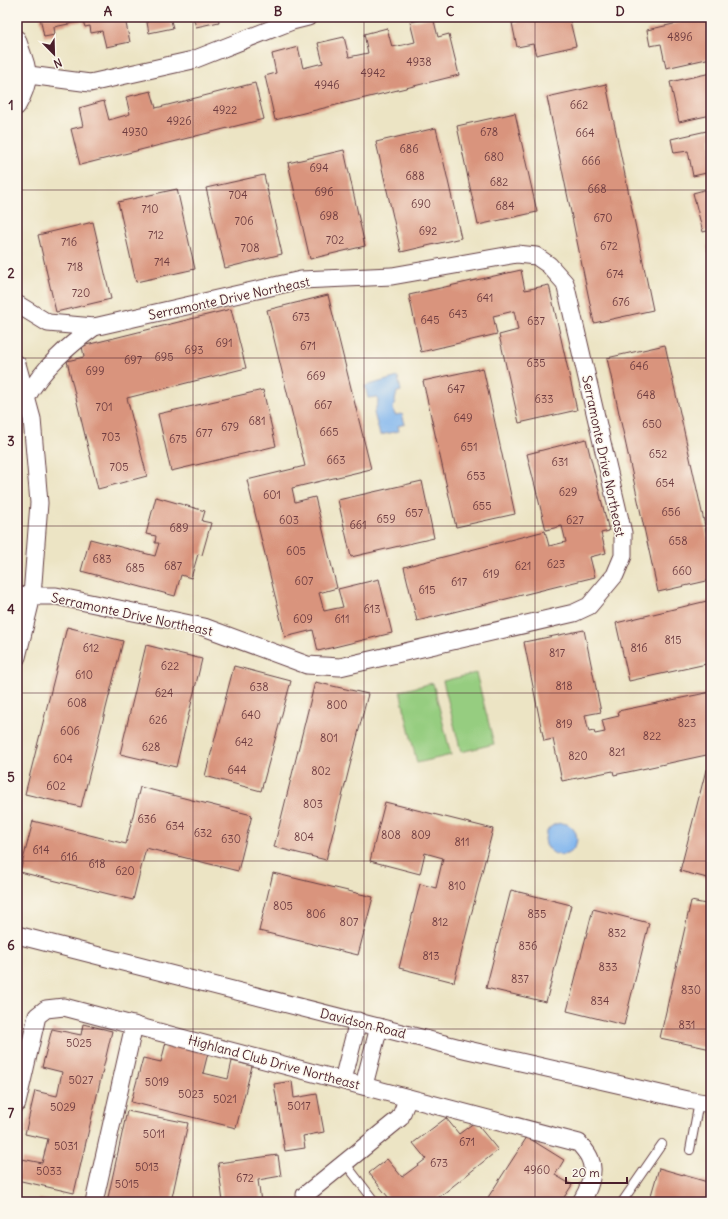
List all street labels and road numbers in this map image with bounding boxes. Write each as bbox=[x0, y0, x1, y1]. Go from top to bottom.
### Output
street label: Serramonte Drive Northeast bbox=[147, 273, 312, 324]
street label: Serramonte Drive Northeast bbox=[578, 374, 629, 539]
street label: Serramonte Drive Northeast bbox=[50, 589, 215, 640]
street label: Davidson Road bbox=[318, 1005, 408, 1042]
street label: Highland Club Drive Northeast bbox=[186, 1031, 362, 1094]

